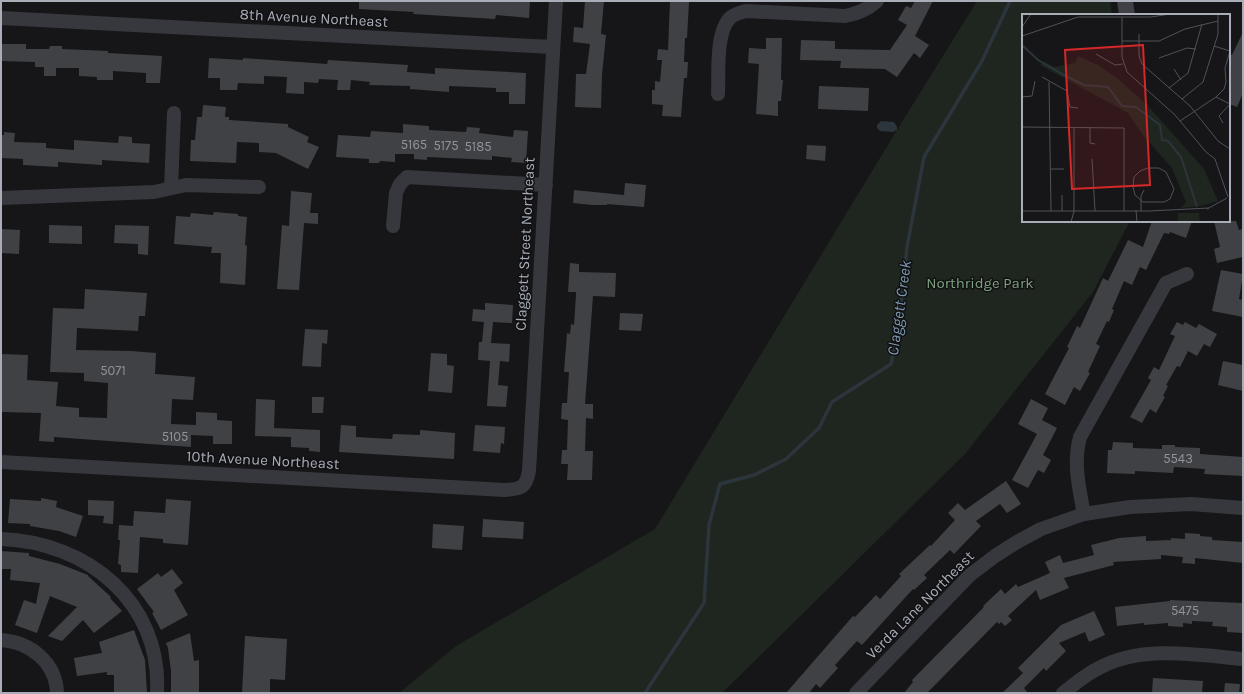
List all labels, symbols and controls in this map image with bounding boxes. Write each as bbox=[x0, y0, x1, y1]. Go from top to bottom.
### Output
street label: 8th Avenue Northeast bbox=[239, 5, 389, 31]
inset map bbox=[1022, 14, 1230, 222]
house number: 5165 bbox=[401, 137, 427, 152]
house number: 5175 bbox=[433, 138, 459, 153]
house number: 5185 bbox=[465, 139, 491, 154]
street label: Claggett Street Northeast bbox=[511, 156, 539, 331]
water label: Claggett Creek bbox=[883, 258, 915, 357]
park label: Northridge Park bbox=[926, 274, 1034, 292]
house number: 5071 bbox=[100, 363, 126, 378]
house number: 5105 bbox=[162, 429, 188, 444]
street label: 10th Avenue Northeast bbox=[186, 447, 340, 473]
house number: 5543 bbox=[1163, 451, 1193, 466]
street label: Verda Lane Northeast bbox=[862, 547, 978, 663]
house number: 5475 bbox=[1171, 603, 1199, 618]

